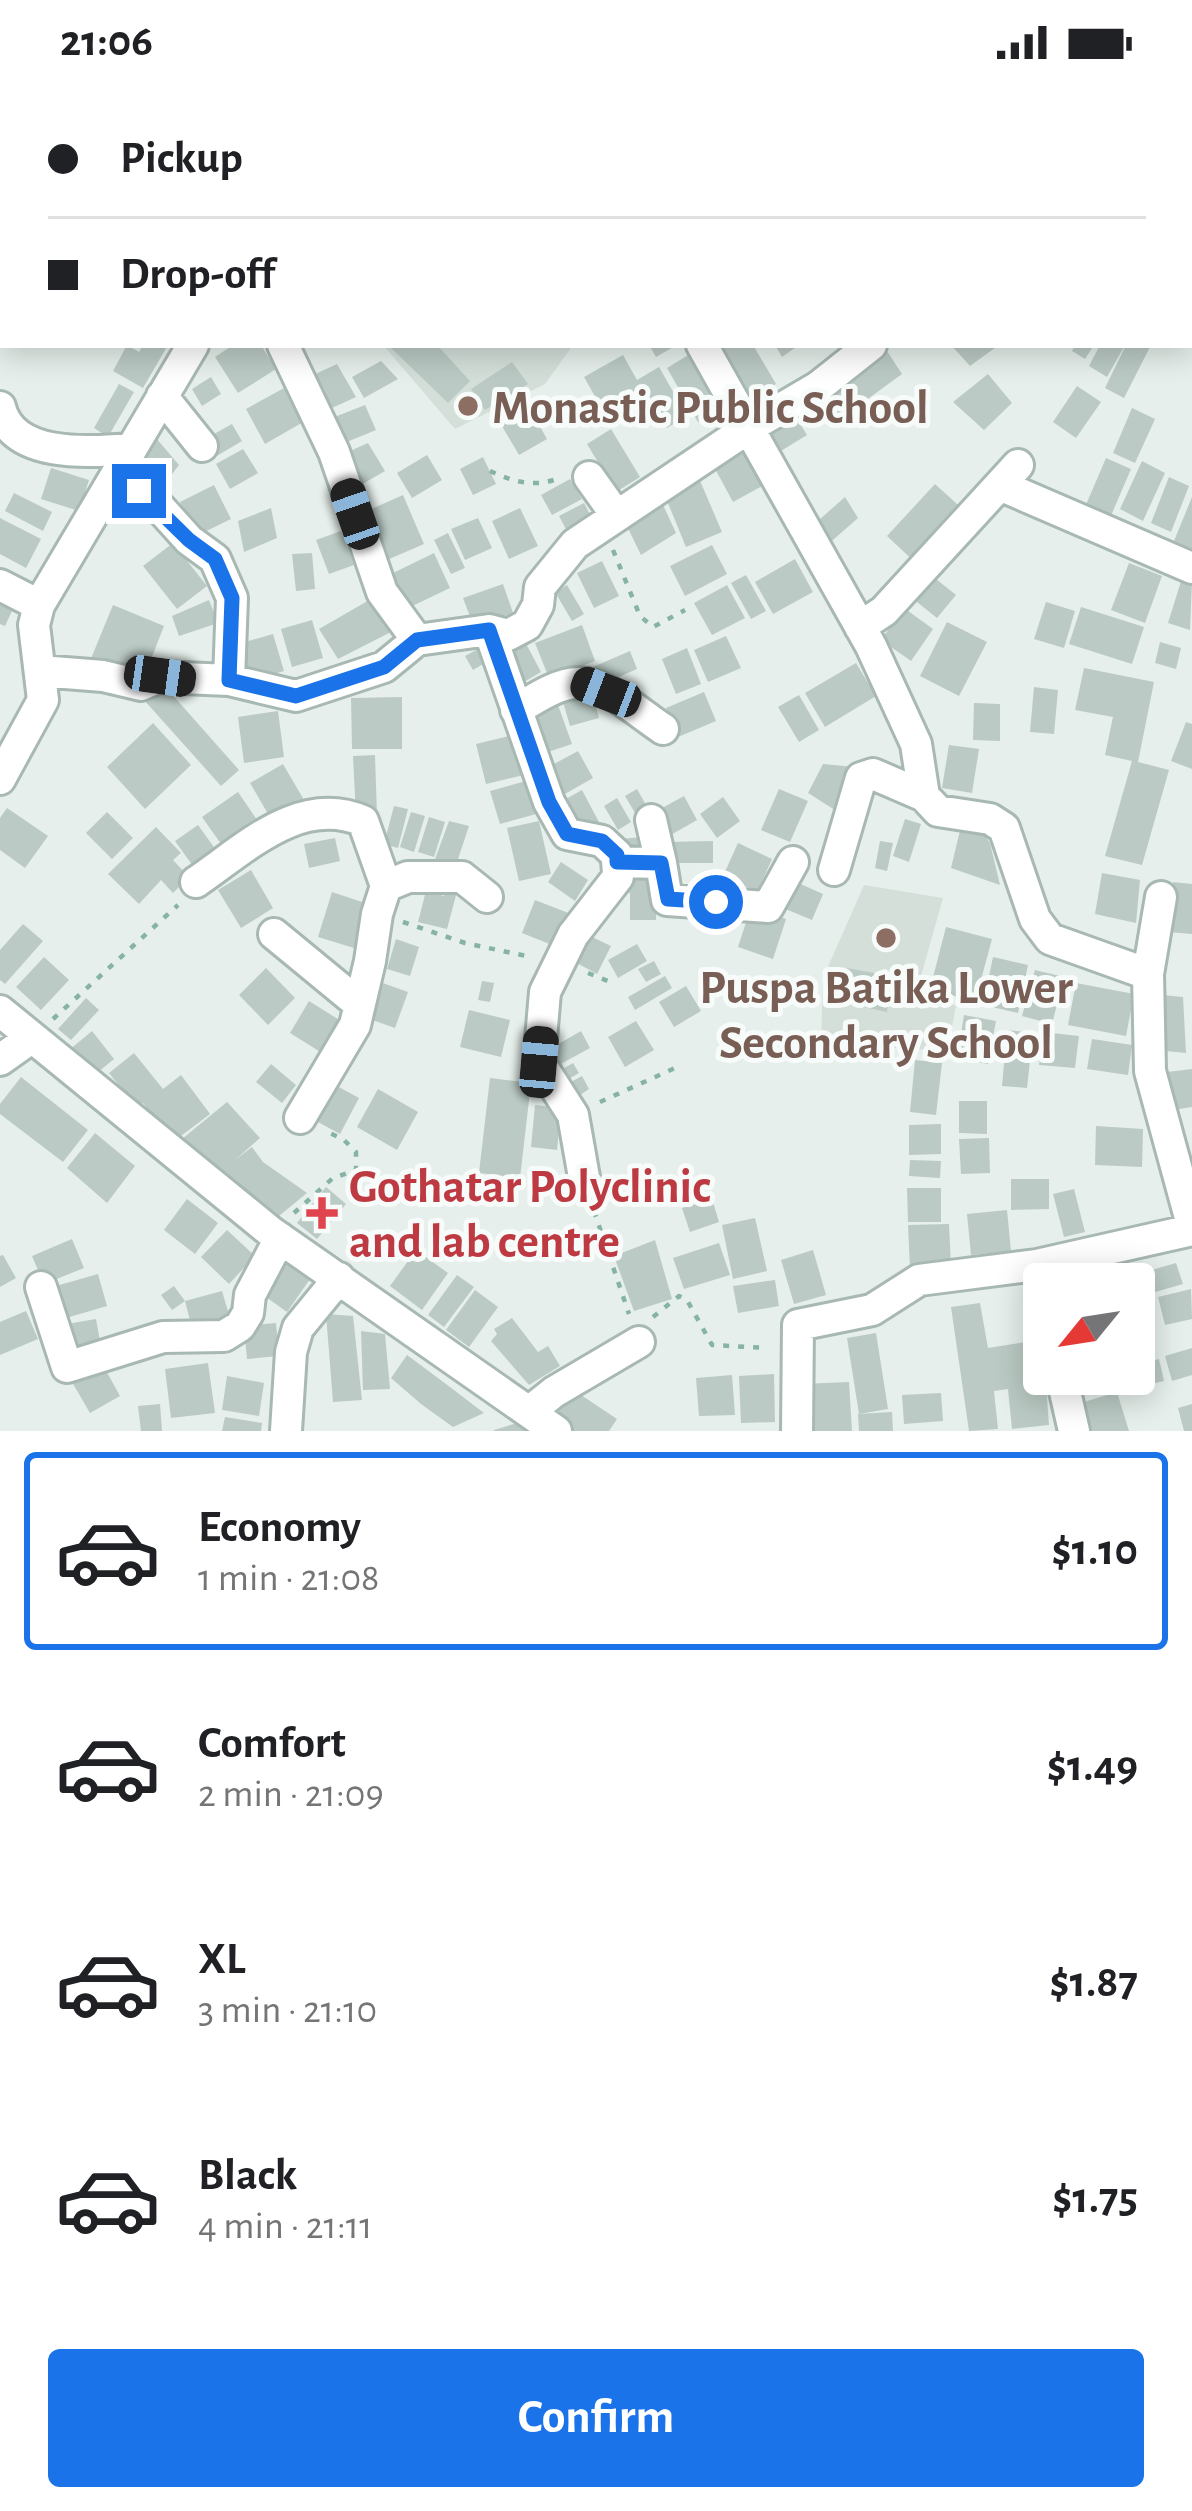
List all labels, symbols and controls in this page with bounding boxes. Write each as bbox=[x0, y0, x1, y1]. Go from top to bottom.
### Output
text: 21:06 bbox=[60, 19, 153, 64]
text: Pickup bbox=[120, 136, 243, 181]
text: Drop-off bbox=[120, 252, 275, 297]
place label: Monastic Public School bbox=[492, 385, 929, 433]
marker: Monastic Public School bbox=[455, 393, 481, 419]
route end bbox=[112, 464, 166, 518]
car bbox=[326, 474, 384, 554]
car bbox=[122, 653, 198, 699]
car bbox=[566, 662, 646, 722]
route start bbox=[689, 875, 743, 929]
marker: Puspa Batika Lower Secondary School bbox=[873, 925, 899, 951]
place label: Puspa Batika Lower Secondary School bbox=[699, 965, 1073, 1068]
car bbox=[518, 1025, 560, 1099]
place label: Gothatar Polyclinic and lab centre bbox=[349, 1164, 711, 1267]
marker: Gothatar Polyclinic and lab centre bbox=[306, 1197, 338, 1229]
north arrow bbox=[1023, 1263, 1155, 1395]
map controls bbox=[1023, 1263, 1155, 1395]
icon: car bbox=[54, 1497, 162, 1605]
text: Economy bbox=[198, 1505, 361, 1550]
text: $1.10 bbox=[1052, 1528, 1138, 1573]
text: 1 min · 21:08 bbox=[198, 1559, 380, 1598]
icon: car bbox=[54, 1713, 162, 1821]
text: Comfort bbox=[198, 1721, 346, 1766]
text: $1.49 bbox=[1047, 1744, 1138, 1789]
text: 2 min · 21:09 bbox=[198, 1775, 384, 1814]
icon: car bbox=[54, 1929, 162, 2037]
text: XL bbox=[198, 1937, 246, 1982]
text: $1.87 bbox=[1050, 1960, 1138, 2005]
text: 3 min · 21:10 bbox=[198, 1991, 377, 2030]
icon: car bbox=[54, 2145, 162, 2253]
text: Black bbox=[198, 2153, 297, 2198]
text: $1.75 bbox=[1052, 2176, 1138, 2221]
text: 4 min · 21:11 bbox=[198, 2207, 373, 2246]
button: Confirm bbox=[48, 2349, 1144, 2487]

